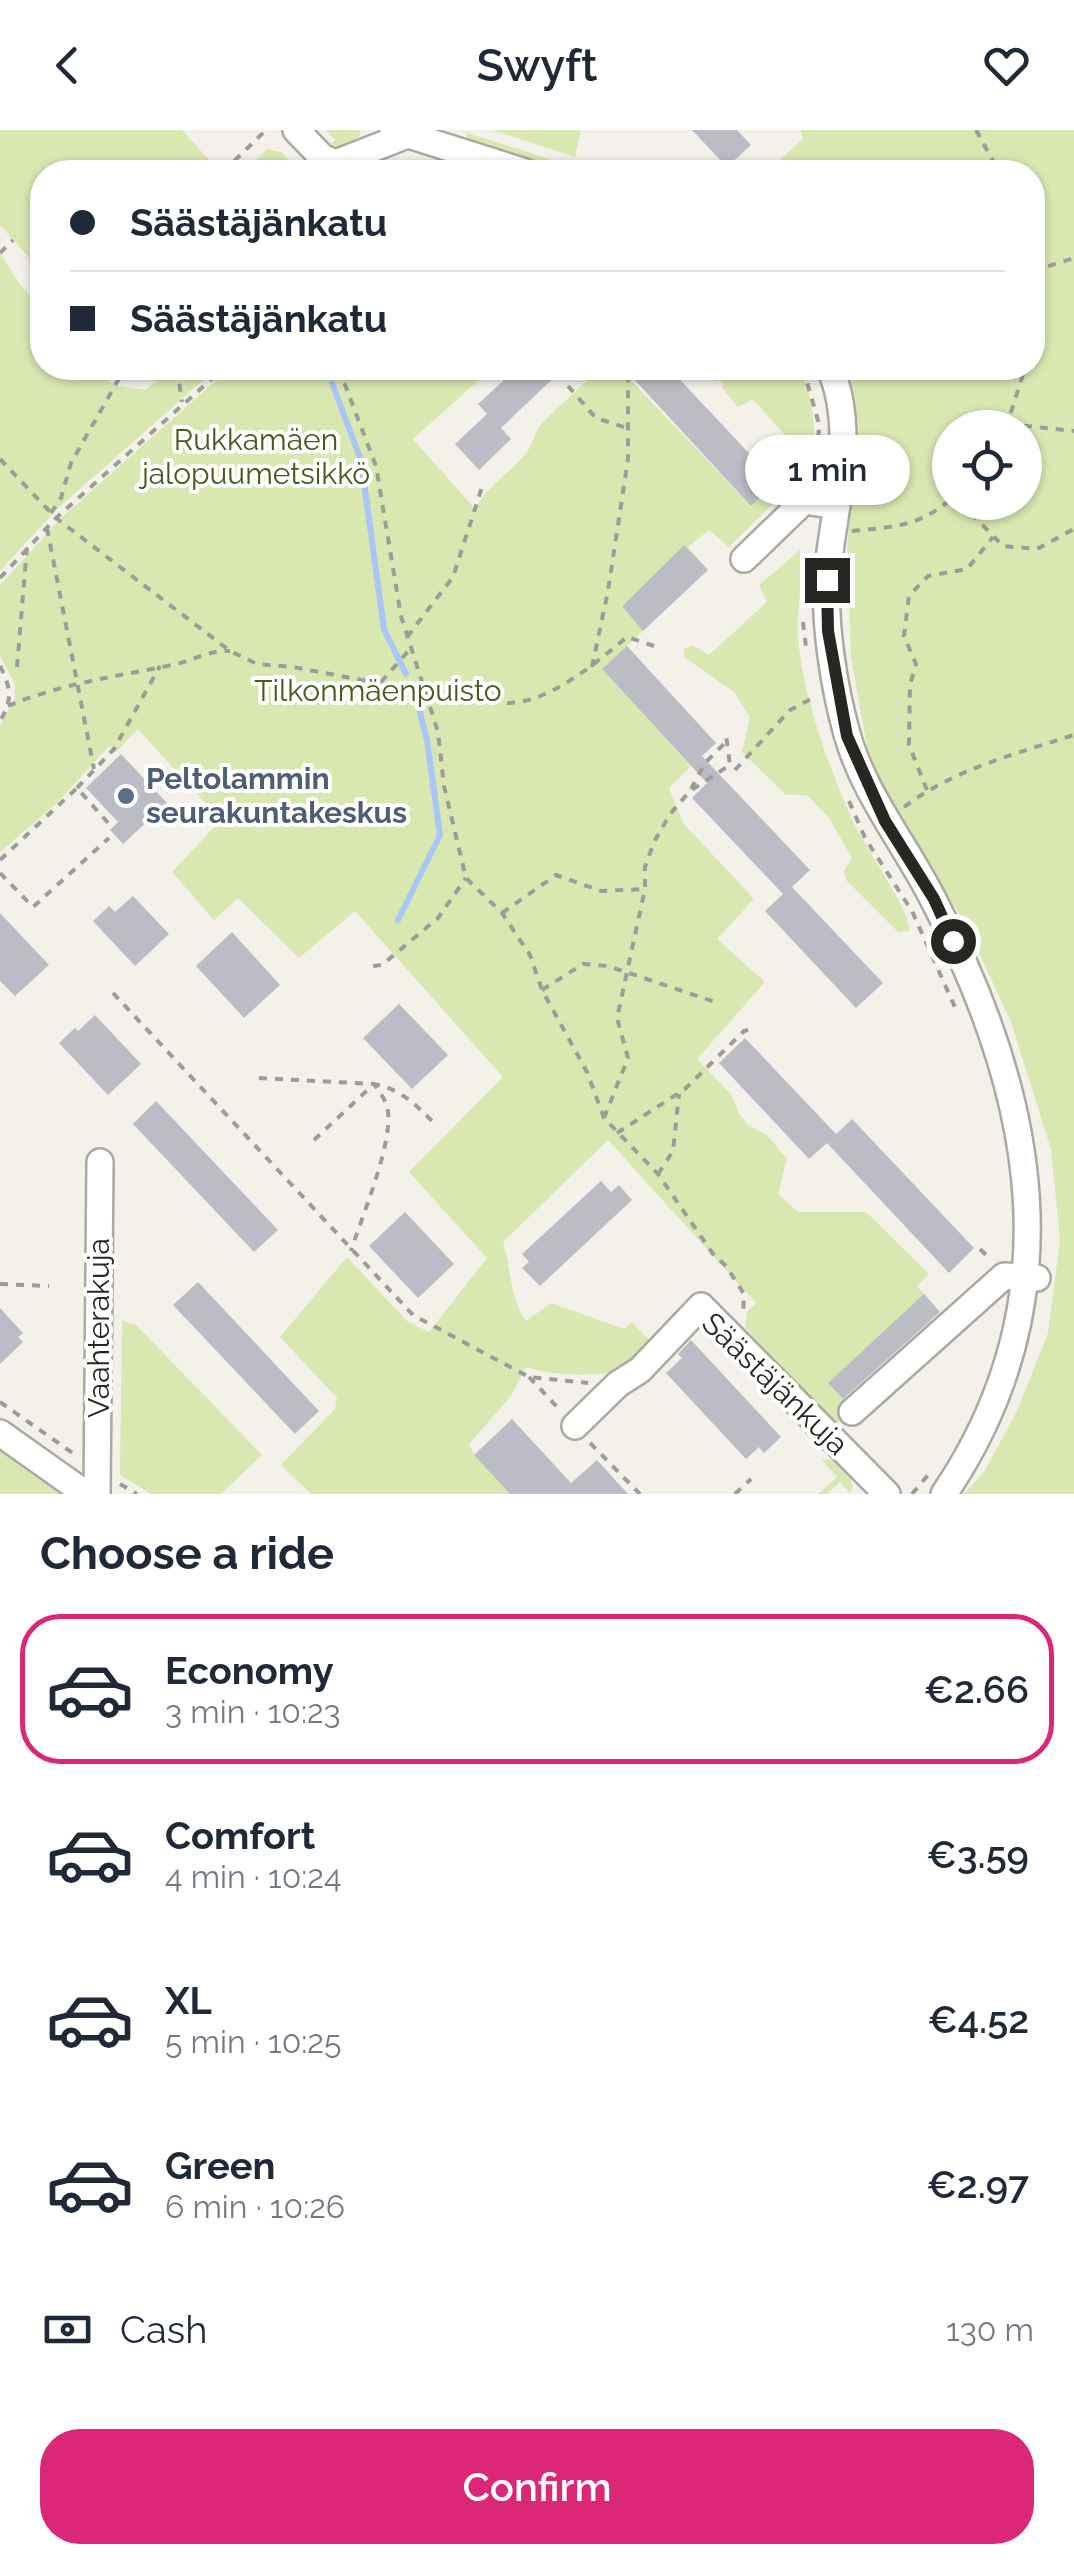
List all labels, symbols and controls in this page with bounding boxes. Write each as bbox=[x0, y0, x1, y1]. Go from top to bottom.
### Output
icon: back bbox=[40, 38, 95, 93]
icon: heart bbox=[979, 38, 1034, 93]
text: Swyft bbox=[476, 39, 598, 92]
text: Säästäjänkatu bbox=[130, 200, 387, 245]
text: Säästäjänkatu bbox=[130, 296, 387, 341]
map controls bbox=[932, 410, 1042, 520]
button: locate bbox=[932, 410, 1042, 520]
park label: Rukkamäen jalopuumetsikkö bbox=[138, 422, 370, 491]
callout: 1 min bbox=[744, 435, 910, 505]
text: 1 min bbox=[788, 451, 867, 488]
route end bbox=[805, 558, 850, 603]
park label: Tilkonmäenpuisto bbox=[254, 673, 502, 708]
place label: Peltolammin seurakuntakeskus bbox=[146, 761, 407, 830]
marker: Peltolammin seurakuntakeskus bbox=[115, 785, 137, 807]
route start bbox=[931, 919, 976, 964]
street label: Vaahterakuja bbox=[81, 1238, 116, 1418]
street label: Säästäjänkuja bbox=[695, 1305, 856, 1462]
text: Choose a ride bbox=[40, 1527, 334, 1580]
icon: car bbox=[45, 1644, 135, 1734]
text: Economy bbox=[165, 1648, 334, 1693]
text: €2.66 bbox=[924, 1667, 1029, 1712]
text: 3 min · 10:23 bbox=[165, 1693, 341, 1730]
icon: car bbox=[45, 1809, 135, 1899]
text: Comfort bbox=[165, 1813, 315, 1858]
text: €3.59 bbox=[926, 1832, 1029, 1877]
text: 4 min · 10:24 bbox=[165, 1858, 341, 1895]
icon: car bbox=[45, 1974, 135, 2064]
text: XL bbox=[165, 1978, 212, 2023]
text: €4.52 bbox=[927, 1997, 1029, 2042]
text: 5 min · 10:25 bbox=[165, 2023, 341, 2060]
icon: car bbox=[45, 2139, 135, 2229]
text: Green bbox=[165, 2143, 275, 2188]
text: €2.97 bbox=[927, 2162, 1029, 2207]
text: 6 min · 10:26 bbox=[165, 2188, 345, 2225]
icon: cash bbox=[40, 2302, 95, 2357]
text: Cash bbox=[120, 2307, 207, 2352]
text: 130 m bbox=[946, 2311, 1034, 2348]
button: Confirm bbox=[40, 2429, 1034, 2544]

